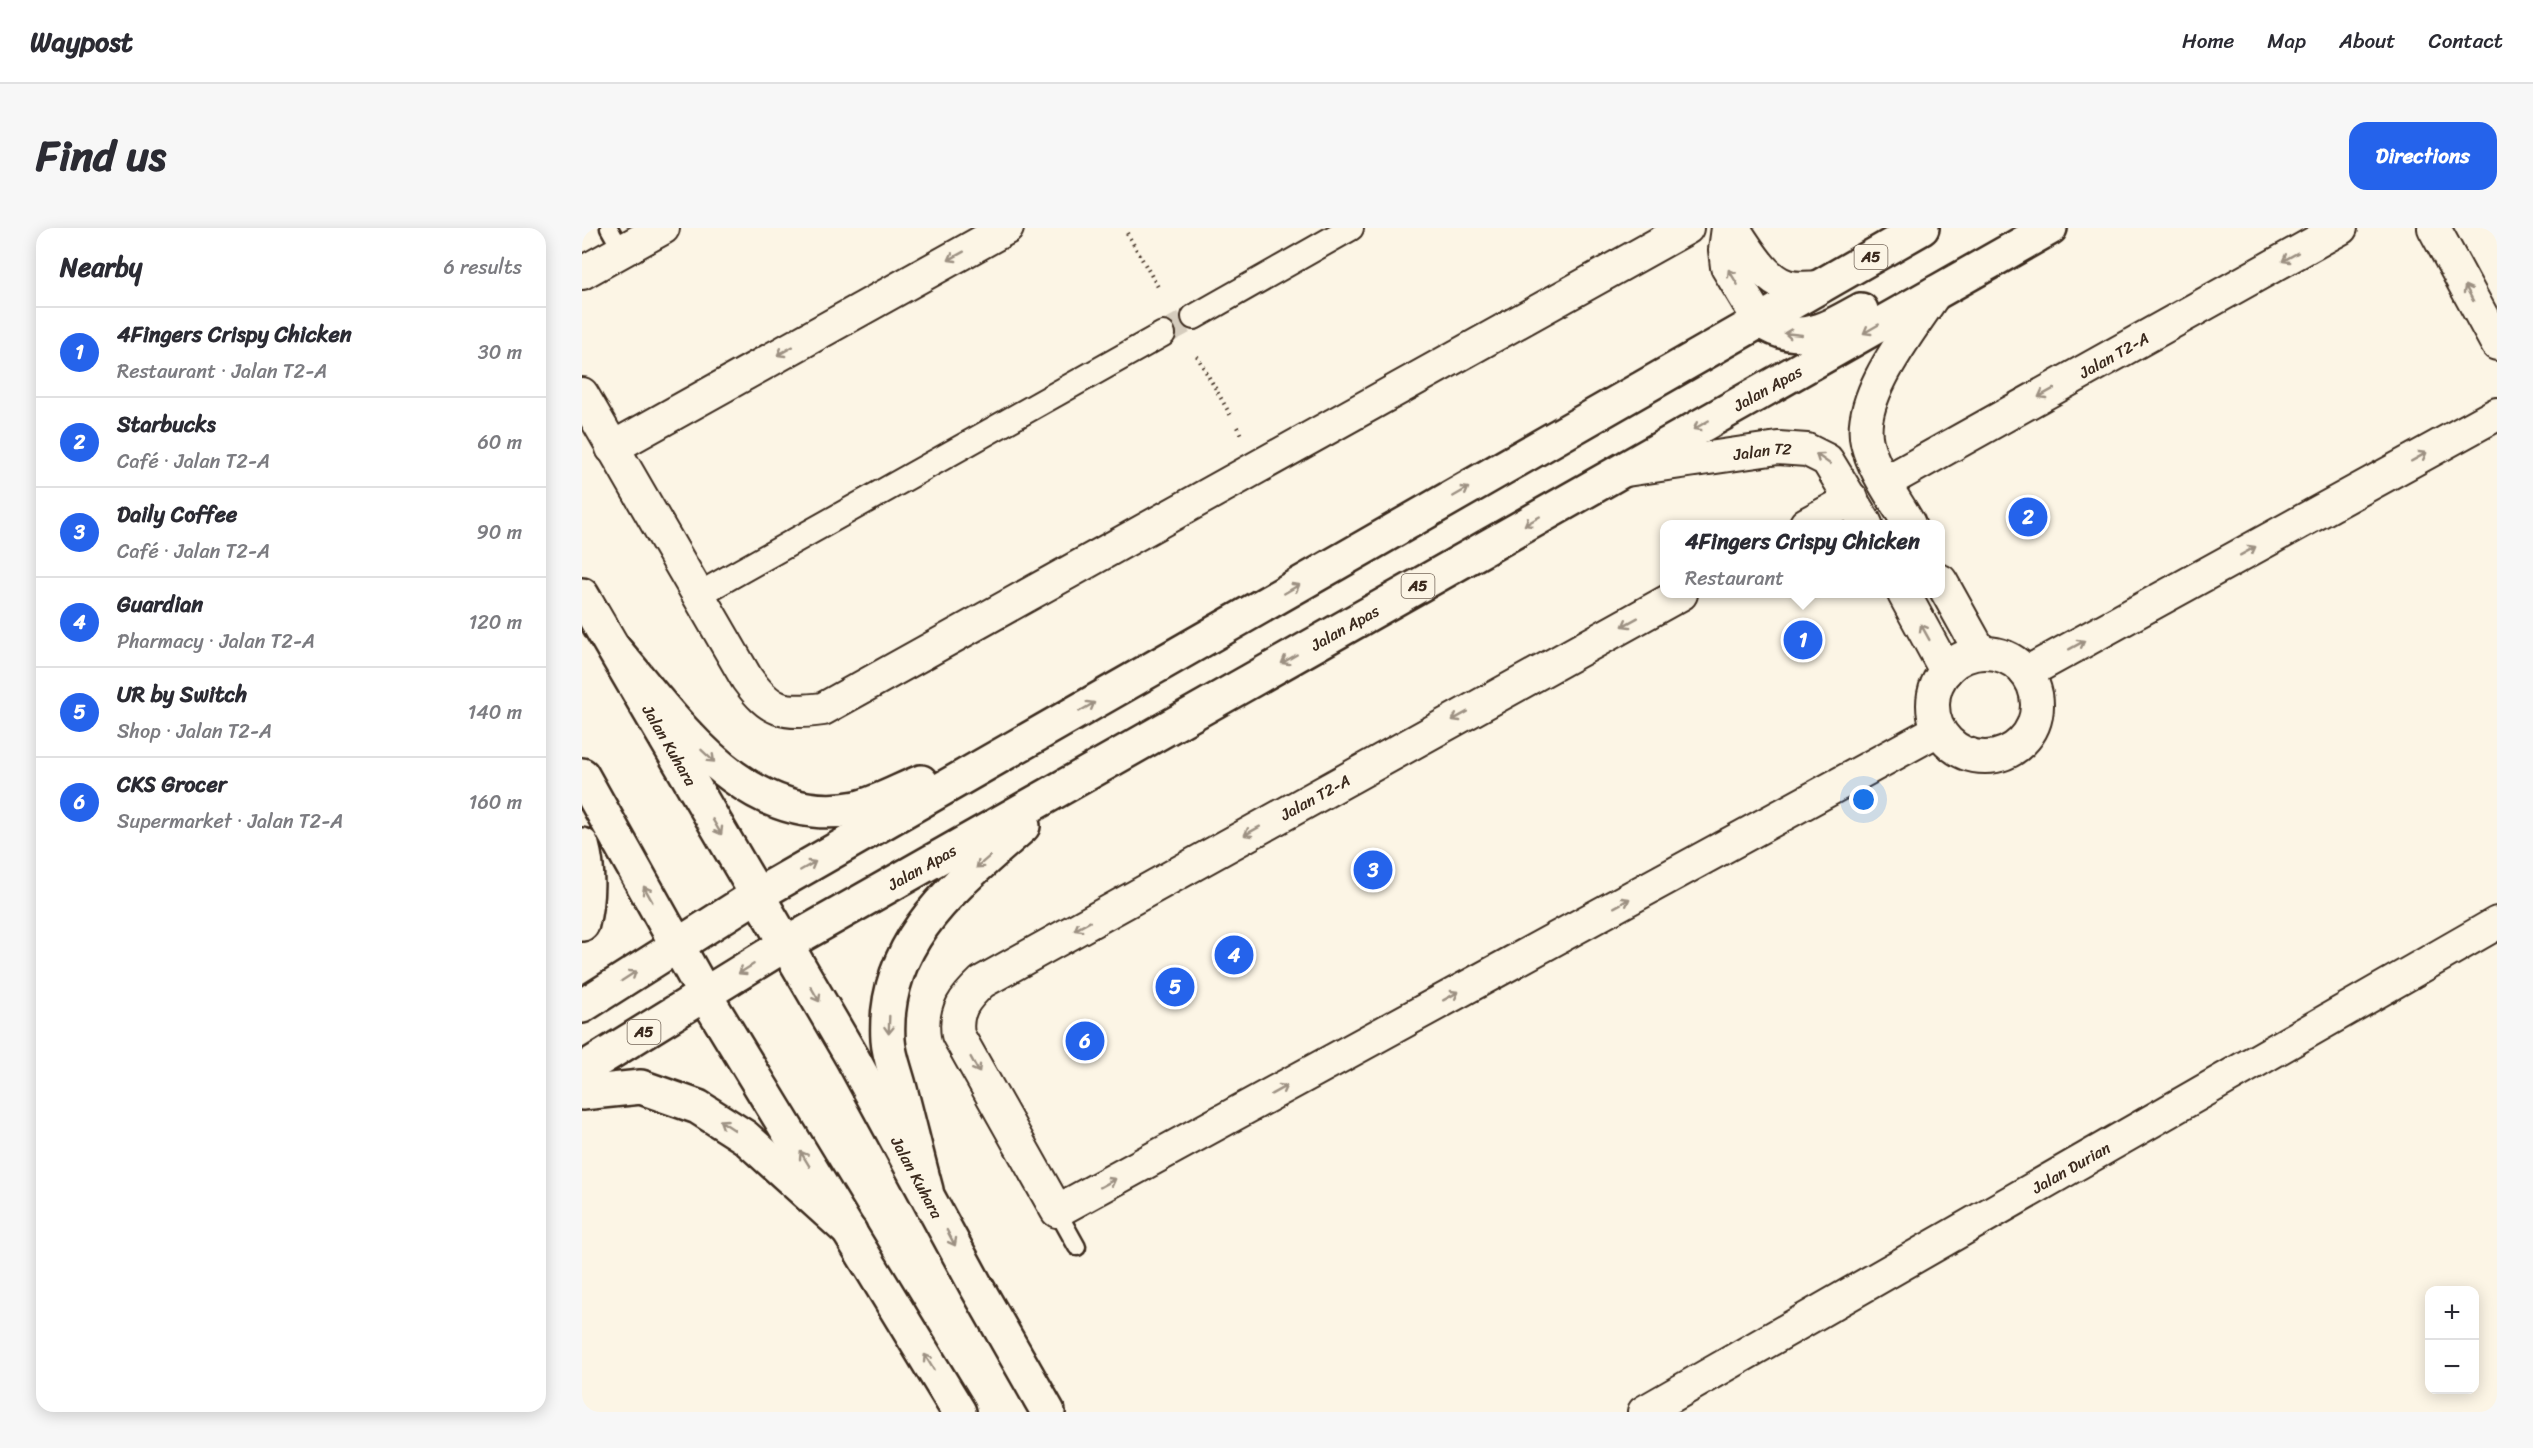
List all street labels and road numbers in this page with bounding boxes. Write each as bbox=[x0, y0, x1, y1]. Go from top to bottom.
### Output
road number: A5 bbox=[1854, 245, 1888, 269]
street label: Jalan T2-A bbox=[2073, 324, 2155, 387]
street label: Jalan Apas bbox=[1727, 357, 1808, 420]
street label: Jalan T2 bbox=[1731, 434, 1793, 469]
road number: A5 bbox=[1402, 574, 1434, 598]
street label: Jalan Apas bbox=[1304, 596, 1386, 660]
street label: Jalan Kuhara bbox=[634, 698, 705, 793]
street label: Jalan T2-A bbox=[1274, 766, 1356, 829]
street label: Jalan Apas bbox=[881, 836, 963, 899]
road number: A5 bbox=[628, 1020, 660, 1044]
street label: Jalan Kuhara bbox=[882, 1130, 951, 1225]
street label: Jalan Durian bbox=[2025, 1133, 2116, 1202]

